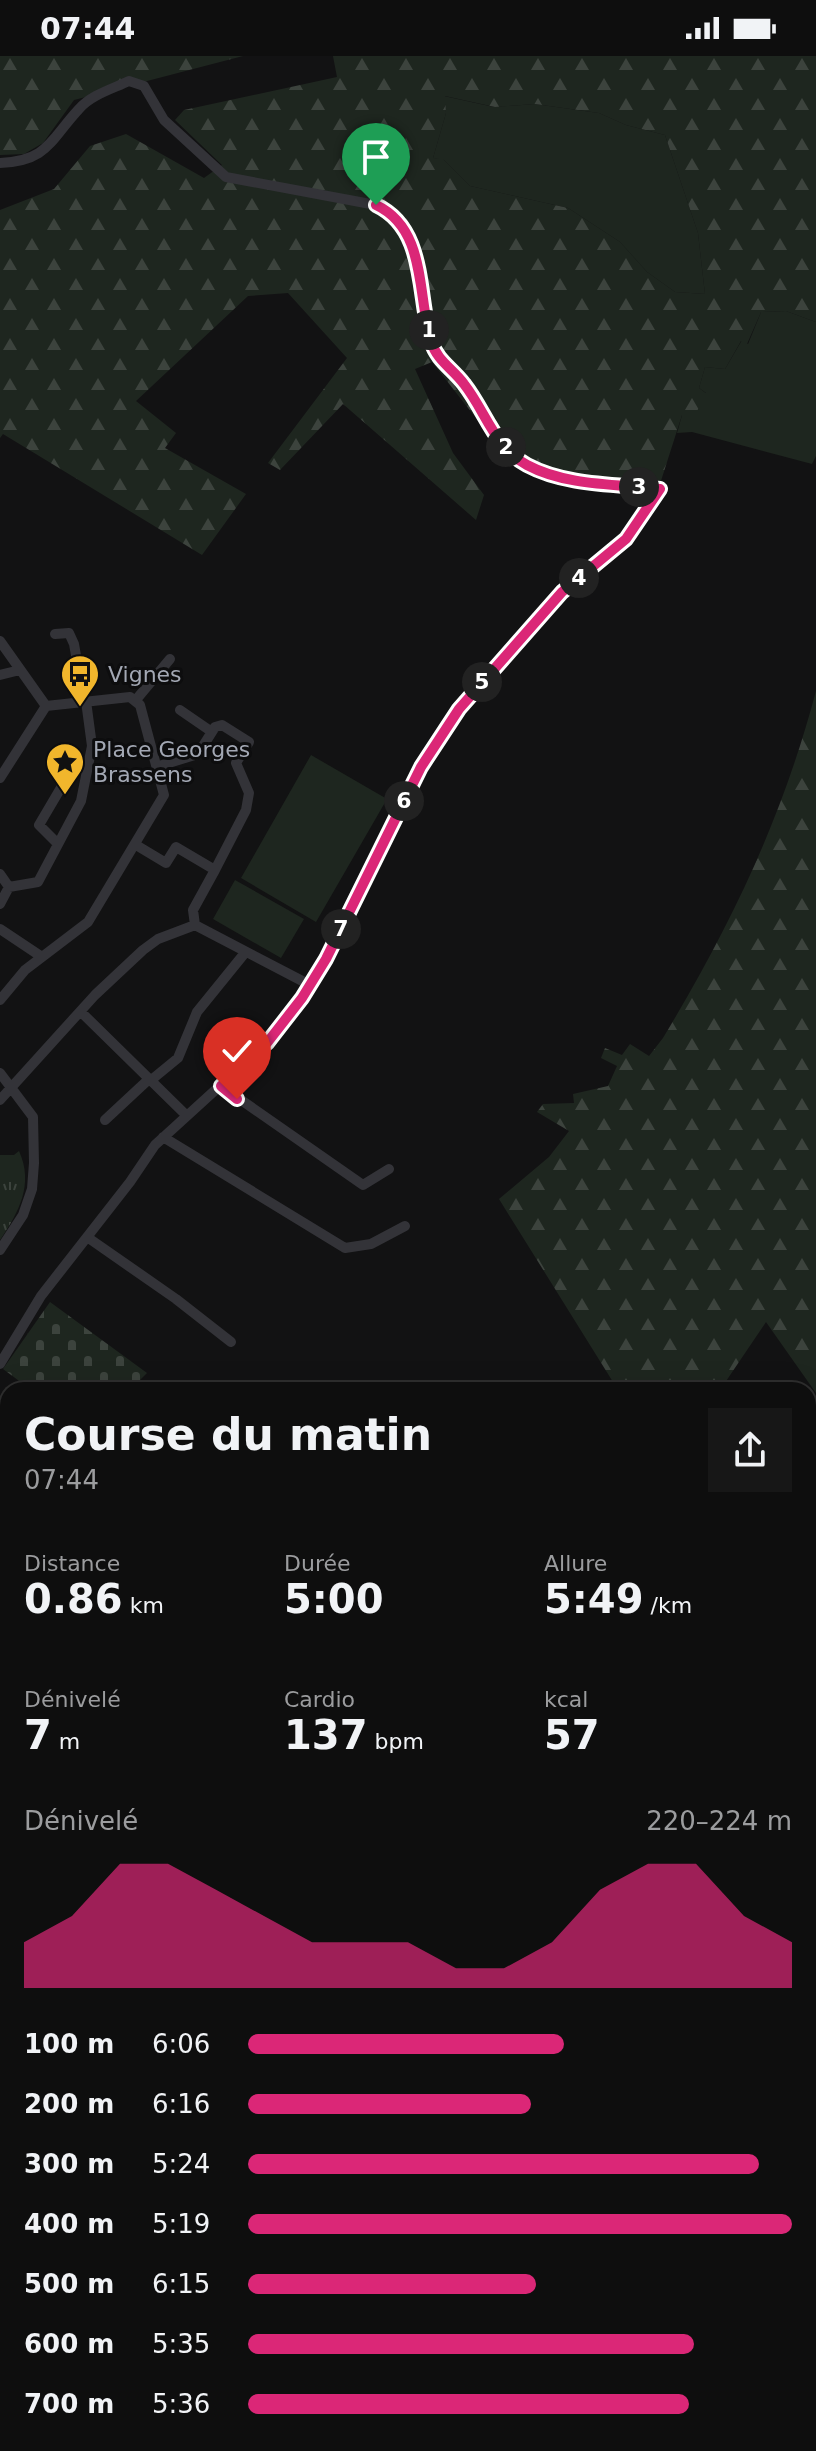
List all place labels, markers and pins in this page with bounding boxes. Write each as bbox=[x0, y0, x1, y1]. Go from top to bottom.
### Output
pin bbox=[342, 123, 410, 205]
pin: 1 bbox=[409, 310, 449, 350]
pin: 2 bbox=[486, 427, 526, 467]
pin: 3 bbox=[619, 467, 659, 507]
pin: 4 bbox=[559, 558, 599, 598]
bus stop icon: Vignes bbox=[59, 653, 101, 708]
place label: Vignes bbox=[108, 662, 182, 687]
pin: 5 bbox=[462, 662, 502, 702]
place label: Place Georges Brassens bbox=[93, 737, 250, 787]
place icon: Place Georges Brassens bbox=[44, 741, 86, 796]
pin: 6 bbox=[384, 781, 424, 821]
pin: 7 bbox=[321, 909, 361, 949]
pin bbox=[203, 1017, 271, 1099]

